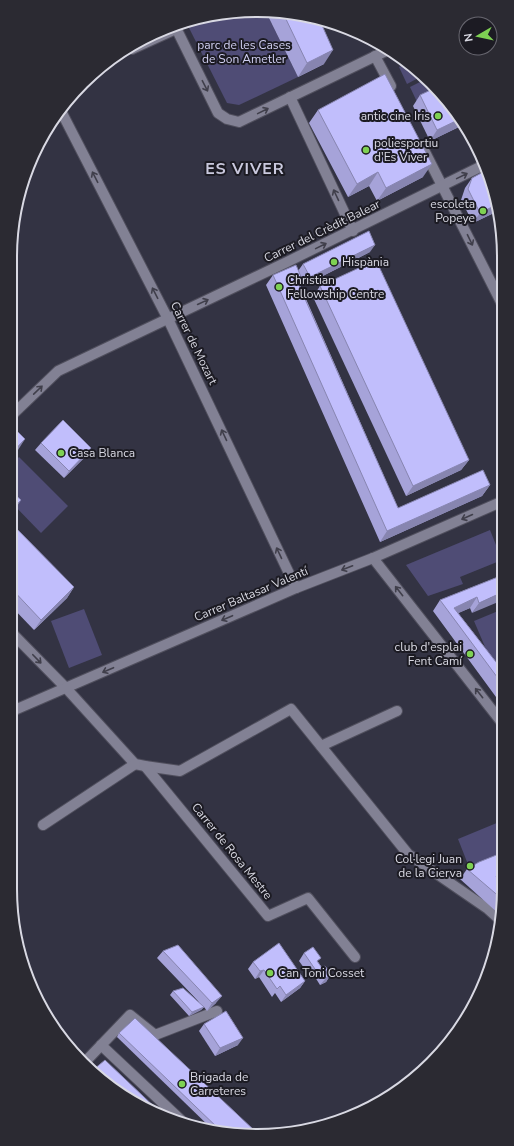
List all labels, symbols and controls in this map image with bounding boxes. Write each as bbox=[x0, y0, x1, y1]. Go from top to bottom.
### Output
north arrow bbox=[458, 16, 498, 56]
text: N bbox=[461, 32, 477, 43]
park label: parc de les Cases de Son Ametler bbox=[197, 37, 291, 67]
one-way arrow bbox=[201, 80, 209, 92]
one-way arrow bbox=[256, 107, 268, 114]
place label: antic cine Iris bbox=[361, 108, 430, 124]
marker: antic cine Iris bbox=[433, 111, 443, 121]
place label: poliesportiu d'Es Viver bbox=[374, 135, 438, 165]
marker: poliesportiu d'Es Viver bbox=[361, 145, 371, 155]
district label: ES VIVER bbox=[205, 158, 285, 180]
one-way arrow bbox=[91, 172, 99, 184]
one-way arrow bbox=[456, 172, 468, 179]
one-way arrow bbox=[332, 190, 339, 202]
street label: Carrer del Crèdit Balear bbox=[261, 196, 383, 266]
place label: escoleta Popeye bbox=[430, 196, 475, 226]
marker: escoleta Popeye bbox=[478, 206, 488, 216]
one-way arrow bbox=[467, 234, 474, 246]
one-way arrow bbox=[314, 242, 326, 249]
place label: Hispània bbox=[342, 254, 389, 270]
marker: Hispània bbox=[329, 257, 339, 267]
place label: Christian Fellowship Centre bbox=[287, 272, 384, 302]
marker: Christian Fellowship Centre bbox=[274, 282, 284, 292]
one-way arrow bbox=[151, 287, 158, 299]
one-way arrow bbox=[197, 298, 209, 305]
street label: Carrer de Mozart bbox=[167, 299, 221, 388]
one-way arrow bbox=[33, 385, 43, 395]
one-way arrow bbox=[220, 430, 227, 442]
place label: Casa Blanca bbox=[69, 445, 135, 461]
marker: Casa Blanca bbox=[56, 448, 66, 458]
one-way arrow bbox=[461, 514, 473, 521]
one-way arrow bbox=[275, 547, 282, 559]
street label: Carrer Baltasar Valentí bbox=[192, 562, 311, 625]
one-way arrow bbox=[342, 564, 354, 572]
one-way arrow bbox=[395, 585, 403, 596]
one-way arrow bbox=[222, 615, 234, 622]
place label: club d'esplai Fent Camí bbox=[395, 639, 463, 669]
marker: club d'esplai Fent Camí bbox=[465, 649, 475, 659]
one-way arrow bbox=[32, 654, 42, 664]
one-way arrow bbox=[103, 666, 115, 674]
one-way arrow bbox=[475, 687, 484, 698]
street label: Carrer de Rosa Mestre bbox=[188, 799, 276, 903]
place label: Col·legi Juan de la Cierva bbox=[395, 851, 462, 881]
marker: Col·legi Juan de la Cierva bbox=[465, 861, 475, 871]
place label: Can Toni Cosset bbox=[278, 965, 365, 981]
marker: Can Toni Cosset bbox=[265, 968, 275, 978]
place label: Brigada de Carreteres bbox=[190, 1069, 248, 1099]
marker: Brigada de Carreteres bbox=[177, 1079, 187, 1089]

